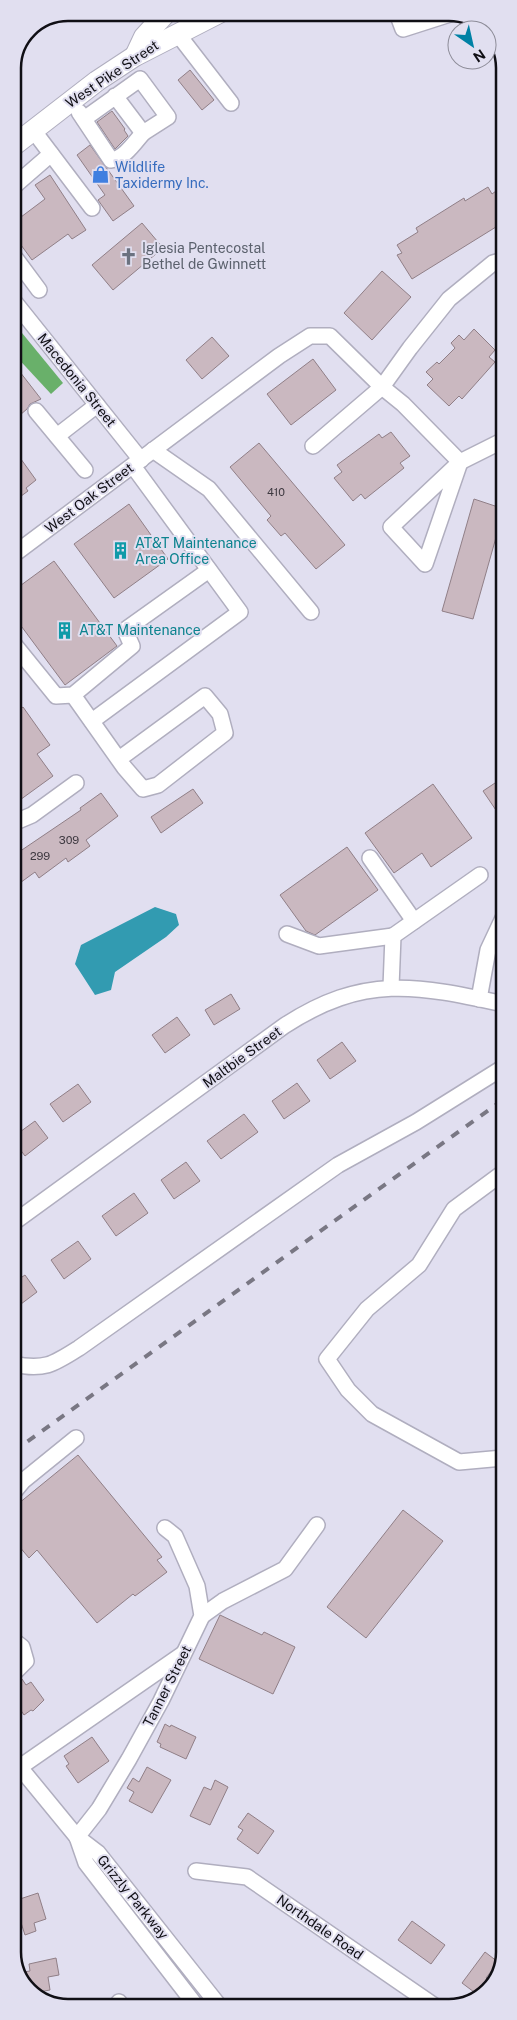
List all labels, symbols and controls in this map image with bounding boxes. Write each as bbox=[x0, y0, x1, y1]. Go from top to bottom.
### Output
north arrow bbox=[447, 20, 497, 70]
street label: West Pike Street bbox=[63, 37, 161, 111]
text: N bbox=[470, 46, 488, 65]
place label: Wildlife Taxidermy Inc. bbox=[115, 159, 209, 191]
shop icon: Wildlife Taxidermy Inc. bbox=[91, 165, 111, 185]
place label: Iglesia Pentecostal Bethel de Gwinnett bbox=[142, 240, 266, 272]
church icon: Iglesia Pentecostal Bethel de Gwinnett bbox=[118, 246, 138, 266]
street label: Macedonia Street bbox=[34, 330, 120, 430]
street label: West Oak Street bbox=[42, 460, 136, 536]
house number: 410 bbox=[267, 486, 285, 498]
place label: AT&T Maintenance Area Office bbox=[135, 535, 257, 567]
building icon: AT&T Maintenance Area Office bbox=[111, 541, 131, 561]
building icon: AT&T Maintenance bbox=[55, 620, 75, 640]
place label: AT&T Maintenance bbox=[79, 622, 201, 638]
house number: 309 bbox=[59, 834, 79, 846]
house number: 299 bbox=[30, 850, 50, 862]
street label: Maltbie Street bbox=[200, 1023, 284, 1091]
street label: Tanner Street bbox=[140, 1643, 194, 1729]
street label: Grizzly Parkway bbox=[94, 1852, 172, 1943]
street label: Northdale Road bbox=[274, 1891, 366, 1963]

